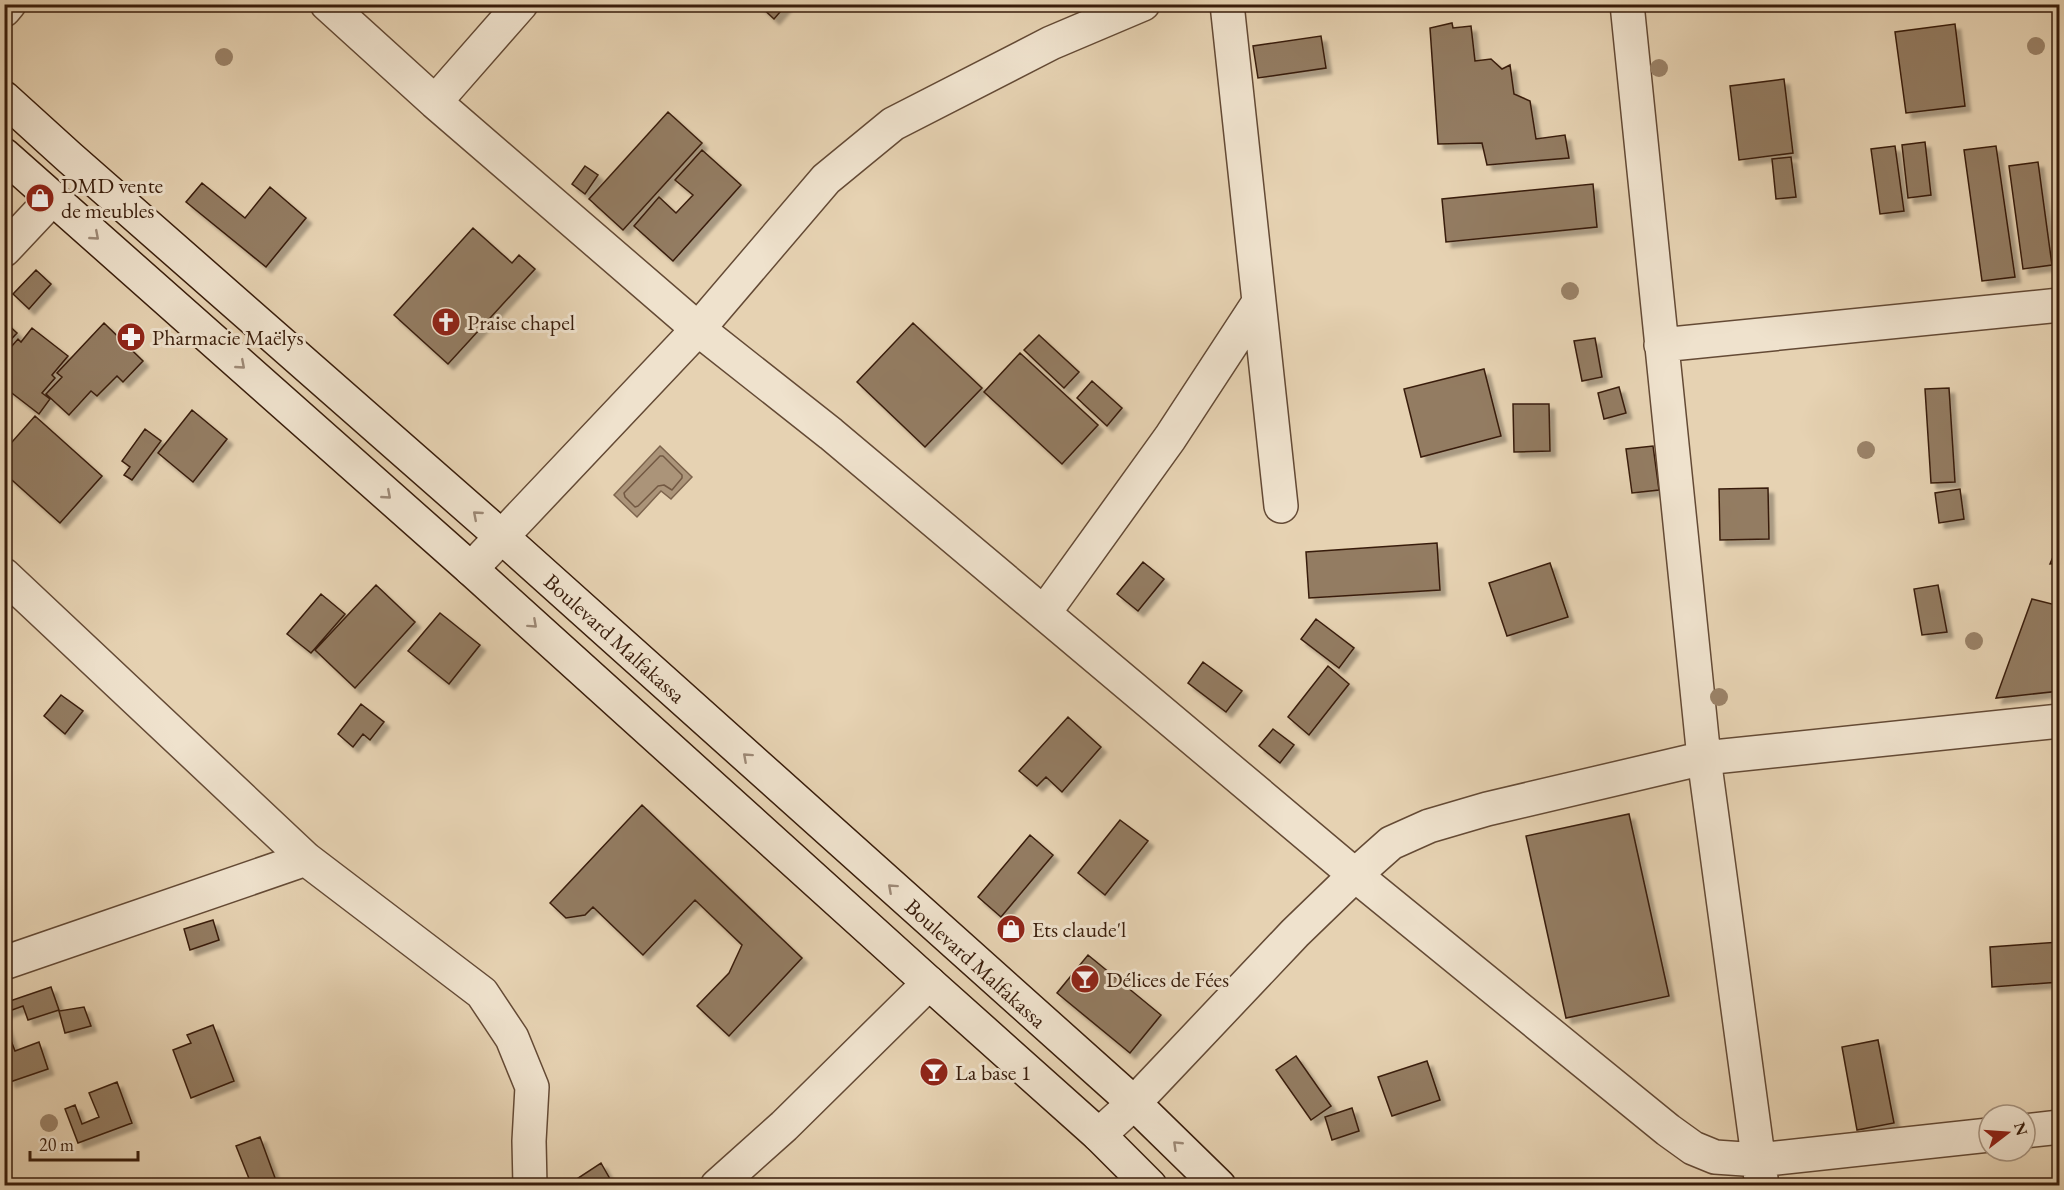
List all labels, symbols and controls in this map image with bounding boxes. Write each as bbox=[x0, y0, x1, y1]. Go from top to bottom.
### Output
place label: DMD vente de meubles bbox=[61, 171, 164, 225]
shop icon: DMD vente de meubles bbox=[24, 182, 56, 214]
one-way arrow bbox=[88, 229, 99, 240]
church icon: Praise chapel bbox=[430, 306, 462, 338]
place label: Praise chapel bbox=[467, 308, 575, 337]
pharmacy icon: Pharmacie Maëlys bbox=[115, 321, 147, 353]
place label: Pharmacie Maëlys bbox=[152, 323, 304, 352]
one-way arrow bbox=[234, 358, 245, 369]
one-way arrow bbox=[380, 487, 391, 498]
one-way arrow bbox=[473, 511, 484, 522]
street label: Boulevard Malfakassa bbox=[538, 567, 692, 710]
one-way arrow bbox=[526, 617, 537, 628]
one-way arrow bbox=[743, 753, 754, 764]
one-way arrow bbox=[888, 884, 899, 895]
street label: Boulevard Malfakassa bbox=[899, 892, 1053, 1035]
shop icon: Ets claude'l bbox=[995, 913, 1027, 945]
place label: Ets claude'l bbox=[1032, 915, 1126, 944]
bar icon: Délices de Fées bbox=[1069, 963, 1101, 995]
place label: Délices de Fées bbox=[1106, 965, 1229, 994]
bar icon: La base 1 bbox=[918, 1056, 950, 1088]
place label: La base 1 bbox=[955, 1058, 1031, 1087]
north arrow bbox=[1977, 1103, 2037, 1163]
text: N bbox=[2009, 1119, 2033, 1138]
scale bar bbox=[30, 1124, 138, 1162]
text: 20 m bbox=[39, 1133, 74, 1156]
one-way arrow bbox=[1174, 1141, 1184, 1152]

